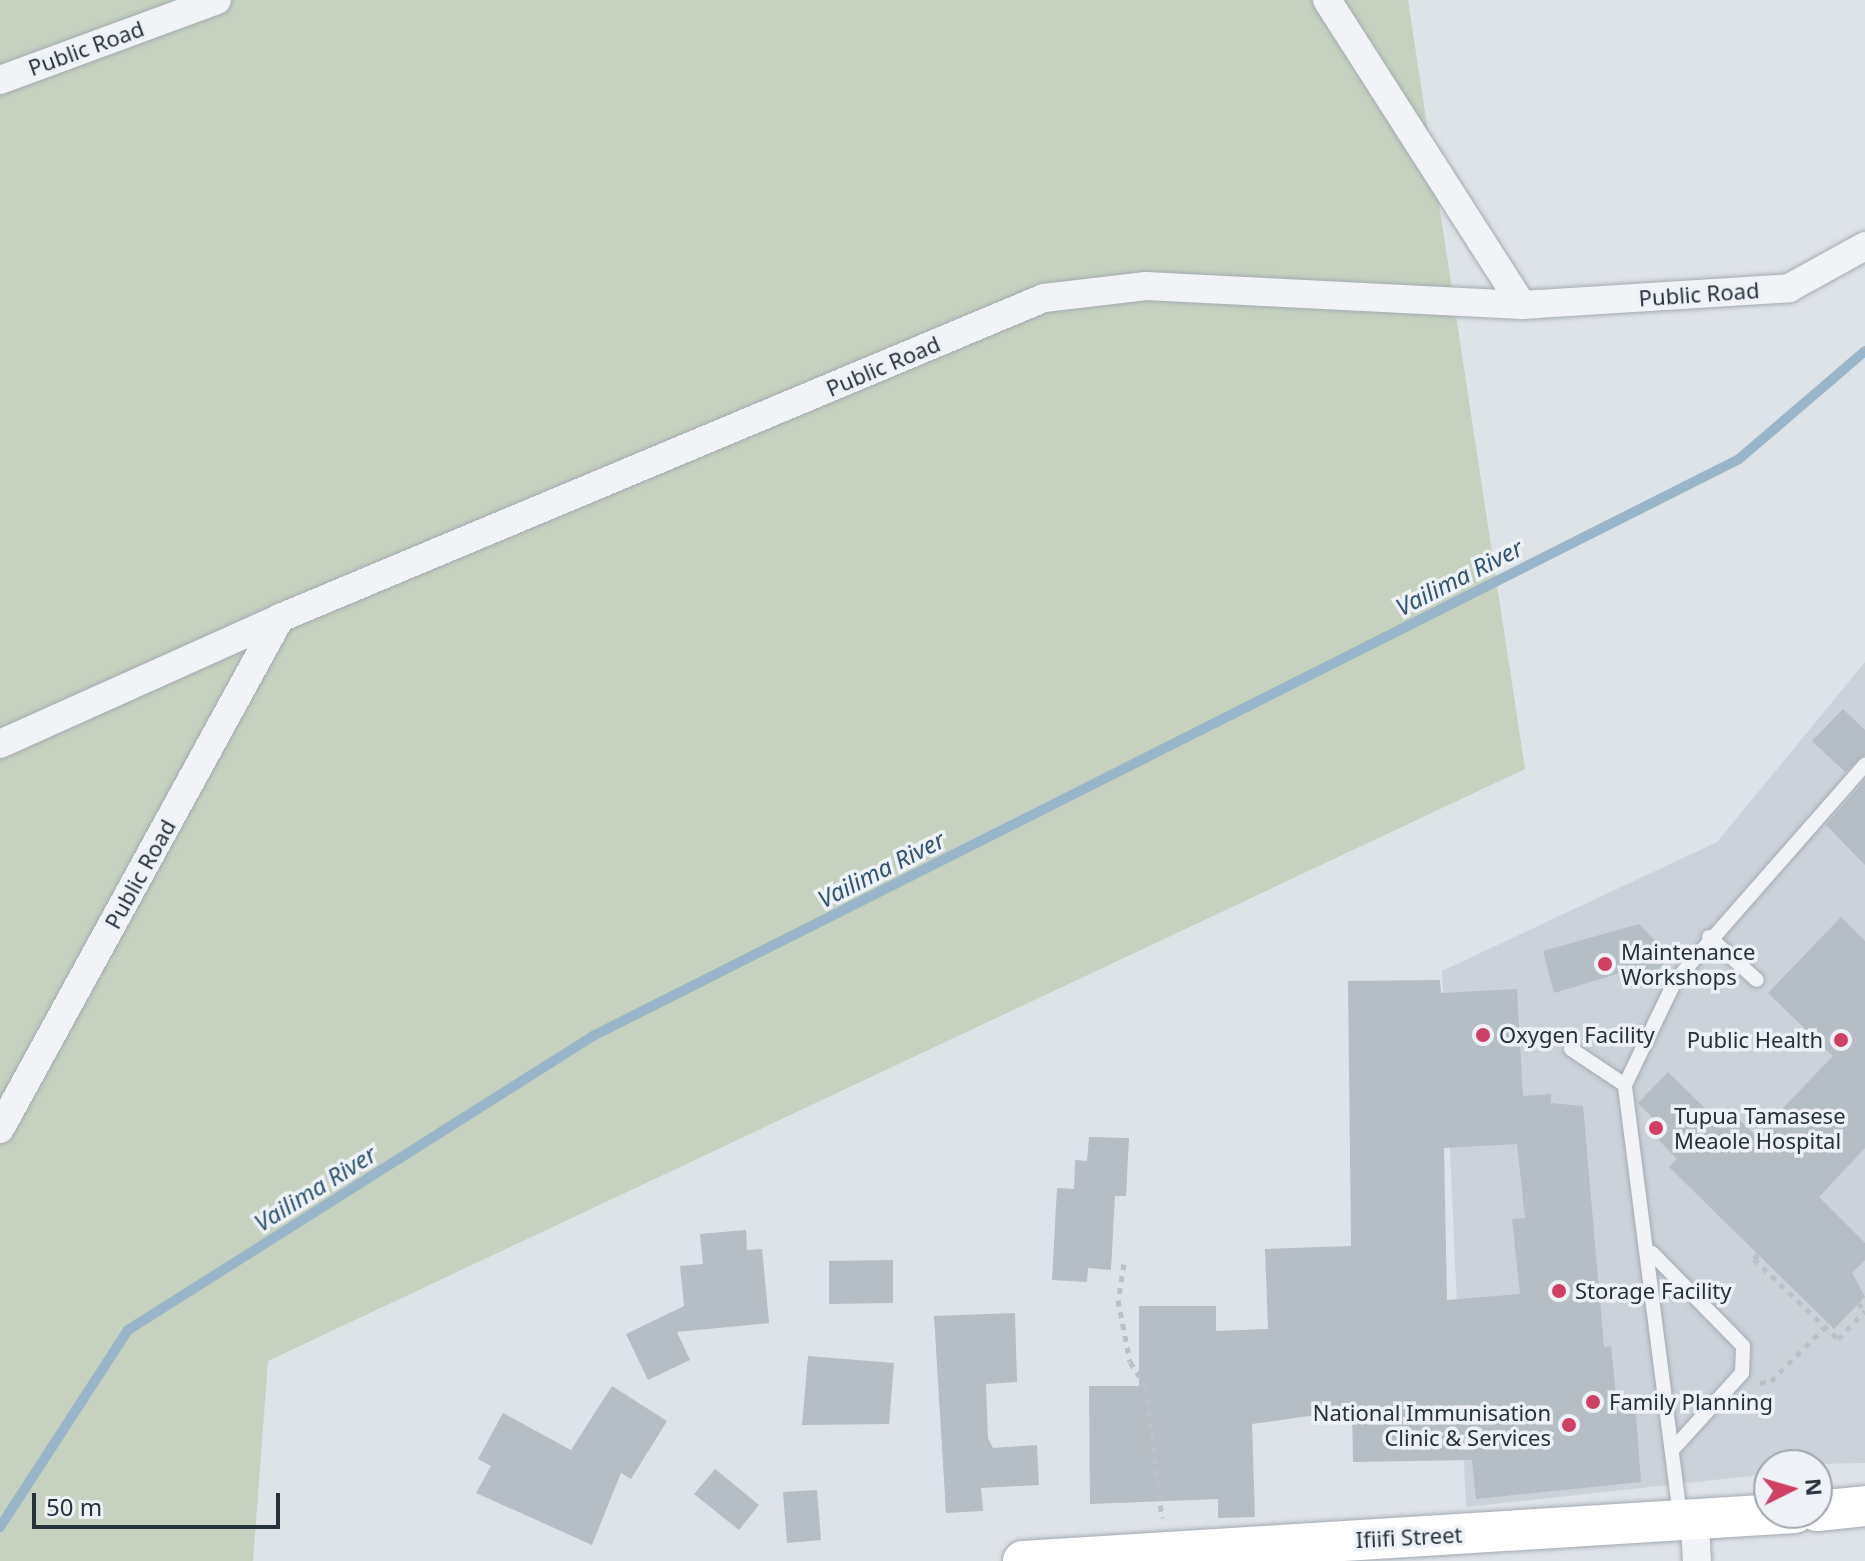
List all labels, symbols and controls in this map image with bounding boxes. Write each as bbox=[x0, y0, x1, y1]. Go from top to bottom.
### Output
street label: Public Road bbox=[25, 15, 147, 81]
street label: Public Road bbox=[1638, 277, 1760, 311]
street label: Public Road bbox=[822, 330, 944, 402]
water label: Vailima River bbox=[1391, 533, 1527, 621]
street label: Public Road bbox=[99, 815, 181, 933]
water label: Vailima River bbox=[813, 825, 949, 913]
place label: Maintenance Workshops bbox=[1621, 938, 1755, 990]
marker: Maintenance Workshops bbox=[1596, 955, 1614, 973]
place label: Oxygen Facility bbox=[1499, 1022, 1655, 1048]
marker: Oxygen Facility bbox=[1474, 1026, 1492, 1044]
place label: Public Health bbox=[1687, 1027, 1823, 1053]
marker: Public Health bbox=[1830, 1029, 1852, 1051]
place label: Tupua Tamasese Meaole Hospital bbox=[1674, 1102, 1846, 1154]
marker: Tupua Tamasese Meaole Hospital bbox=[1645, 1117, 1667, 1139]
water label: Vailima River bbox=[249, 1139, 381, 1237]
place label: Storage Facility bbox=[1575, 1278, 1731, 1304]
marker: Storage Facility bbox=[1550, 1282, 1568, 1300]
place label: Family Planning bbox=[1609, 1389, 1773, 1415]
marker: Family Planning bbox=[1584, 1393, 1602, 1411]
place label: National Immunisation Clinic & Services bbox=[1313, 1399, 1551, 1450]
marker: National Immunisation Clinic & Services bbox=[1558, 1414, 1580, 1436]
north arrow bbox=[1753, 1449, 1833, 1529]
scale bar bbox=[36, 1477, 284, 1527]
text: N bbox=[1799, 1477, 1831, 1497]
text: 50 m bbox=[46, 1490, 102, 1523]
street label: Ifiifi Street bbox=[1355, 1521, 1463, 1553]

